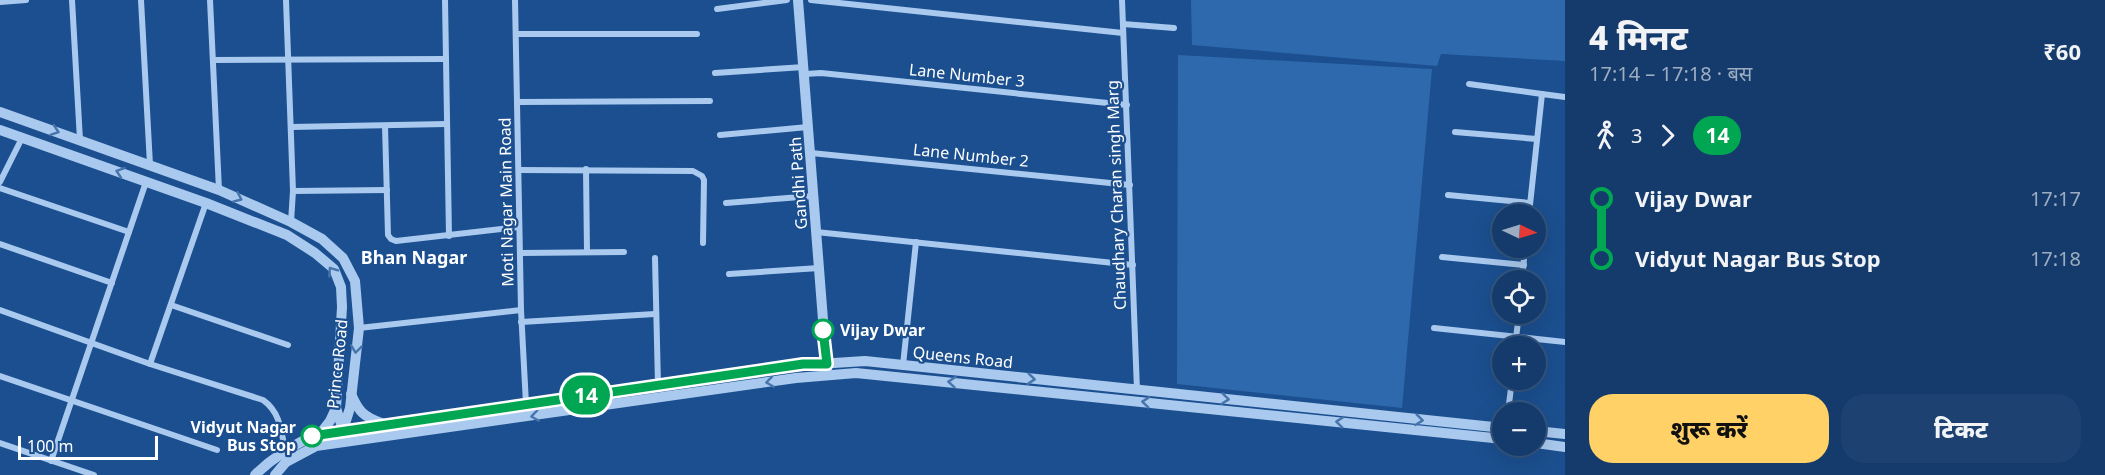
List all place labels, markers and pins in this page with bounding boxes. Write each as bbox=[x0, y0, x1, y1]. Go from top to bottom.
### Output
marker: Vijay Dwar bbox=[812, 319, 834, 341]
place label: Vijay Dwar bbox=[840, 319, 925, 341]
place label: Vidyut Nagar Bus Stop bbox=[191, 416, 296, 456]
marker: Vidyut Nagar Bus Stop bbox=[301, 425, 323, 447]

